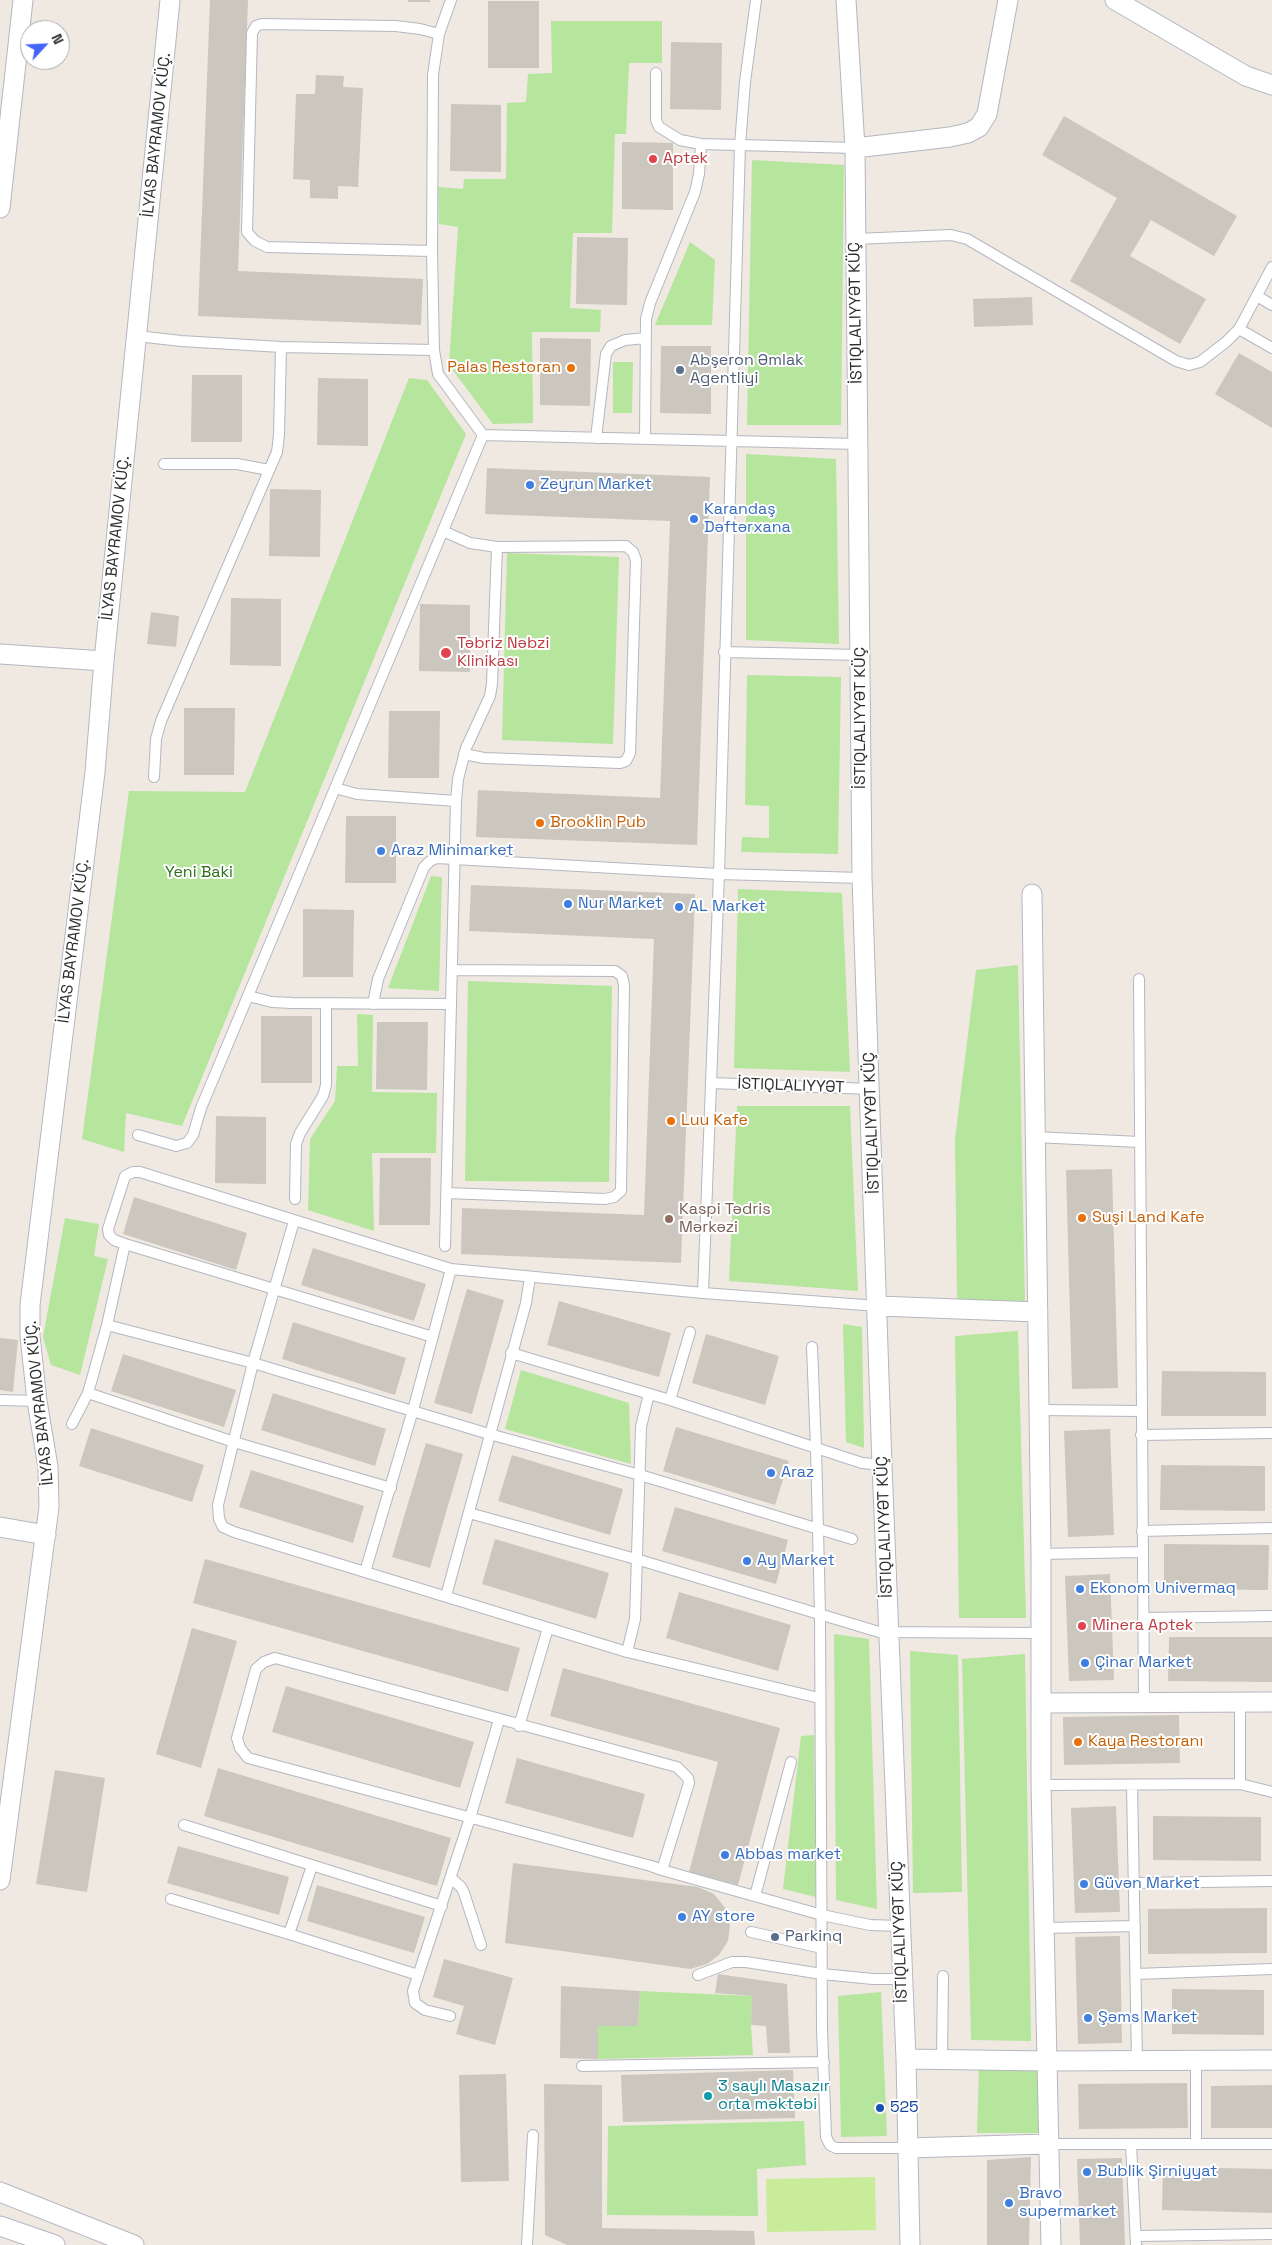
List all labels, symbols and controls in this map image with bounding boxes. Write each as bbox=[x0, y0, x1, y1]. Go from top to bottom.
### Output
north arrow bbox=[20, 20, 70, 70]
text: N bbox=[48, 31, 68, 47]
street label: İLYAS BAYRAMOV KÜÇ. bbox=[139, 52, 175, 218]
place label: Aptek bbox=[663, 149, 708, 169]
marker: Aptek bbox=[647, 153, 659, 165]
street label: İSTIQLALIYYƏT KÜÇ bbox=[845, 242, 867, 384]
place label: Abşeron Əmlak Agentliyi bbox=[690, 351, 804, 389]
place label: Palas Restoran bbox=[447, 358, 561, 378]
marker: Palas Restoran bbox=[565, 362, 577, 374]
marker: Abşeron Əmlak Agentliyi bbox=[674, 364, 686, 376]
street label: İLYAS BAYRAMOV KÜÇ. bbox=[98, 455, 134, 621]
place label: Zeyrun Market bbox=[540, 475, 652, 495]
marker: Zeyrun Market bbox=[524, 479, 536, 491]
place label: Karandaş Dəftərxana bbox=[704, 500, 791, 538]
marker: Karandaş Dəftərxana bbox=[688, 513, 700, 525]
place label: Təbriz Nəbzi Klinikası bbox=[457, 634, 549, 672]
marker: Təbriz Nəbzi Klinikası bbox=[439, 646, 453, 660]
street label: İSTIQLALIYYƏT KÜÇ bbox=[851, 647, 871, 789]
place label: Brooklin Pub bbox=[550, 813, 646, 833]
marker: Brooklin Pub bbox=[534, 817, 546, 829]
place label: Araz Minimarket bbox=[391, 841, 514, 861]
marker: Araz Minimarket bbox=[375, 845, 387, 857]
street label: İLYAS BAYRAMOV KÜÇ. bbox=[54, 858, 94, 1024]
park label: Yeni Baki bbox=[165, 863, 233, 883]
place label: Nur Market bbox=[578, 894, 662, 914]
place label: AL Market bbox=[689, 897, 766, 917]
marker: Nur Market bbox=[562, 898, 574, 910]
marker: AL Market bbox=[673, 901, 685, 913]
street label: İSTIQLALIYYƏT KÜÇ bbox=[860, 1052, 884, 1194]
street label: İSTIQLALIYYƏT bbox=[737, 1075, 845, 1097]
place label: Luu Kafe bbox=[681, 1111, 748, 1131]
marker: Luu Kafe bbox=[665, 1115, 677, 1127]
place label: Kaspi Tədris Mərkəzi bbox=[679, 1200, 771, 1238]
place label: Suşi Land Kafe bbox=[1092, 1208, 1205, 1228]
marker: Suşi Land Kafe bbox=[1076, 1212, 1088, 1224]
marker: Kaspi Tədris Mərkəzi bbox=[663, 1213, 675, 1225]
street label: İLYAS BAYRAMOV KÜÇ. bbox=[22, 1320, 58, 1486]
street label: İSTIQLALIYYƏT KÜÇ bbox=[873, 1456, 897, 1598]
place label: Araz bbox=[781, 1463, 814, 1483]
marker: Araz bbox=[765, 1467, 777, 1479]
place label: Ay Market bbox=[757, 1551, 835, 1571]
marker: Ay Market bbox=[741, 1555, 753, 1567]
place label: Ekonom Univermaq bbox=[1090, 1579, 1236, 1599]
marker: Ekonom Univermaq bbox=[1074, 1583, 1086, 1595]
place label: Minera Aptek bbox=[1092, 1616, 1193, 1636]
marker: Minera Aptek bbox=[1076, 1620, 1088, 1632]
place label: Çinar Market bbox=[1095, 1653, 1192, 1673]
marker: Çinar Market bbox=[1079, 1657, 1091, 1669]
place label: Kaya Restoranı bbox=[1088, 1732, 1203, 1752]
marker: Kaya Restoranı bbox=[1072, 1736, 1084, 1748]
place label: Abbas market bbox=[735, 1845, 841, 1865]
marker: Abbas market bbox=[719, 1849, 731, 1861]
street label: İSTIQLALIYYƏT KÜÇ bbox=[888, 1861, 912, 2003]
place label: Güvən Market bbox=[1094, 1874, 1200, 1894]
marker: Güvən Market bbox=[1078, 1878, 1090, 1890]
place label: AY store bbox=[692, 1907, 755, 1927]
marker: AY store bbox=[676, 1911, 688, 1923]
place label: Parkinq bbox=[785, 1927, 842, 1947]
marker: Parkinq bbox=[769, 1931, 781, 1943]
place label: Şəms Market bbox=[1098, 2008, 1197, 2028]
marker: Şəms Market bbox=[1082, 2012, 1094, 2024]
place label: 3 saylı Masazır orta məktəbi bbox=[718, 2077, 830, 2115]
marker: 3 saylı Masazır orta məktəbi bbox=[702, 2090, 714, 2102]
place label: 525 bbox=[890, 2098, 919, 2118]
marker: 525 bbox=[874, 2102, 886, 2114]
place label: Bublik Şirniyyat bbox=[1097, 2162, 1217, 2182]
marker: Bublik Şirniyyat bbox=[1081, 2166, 1093, 2178]
place label: Bravo supermarket bbox=[1019, 2184, 1117, 2222]
marker: Bravo supermarket bbox=[1003, 2197, 1015, 2209]

